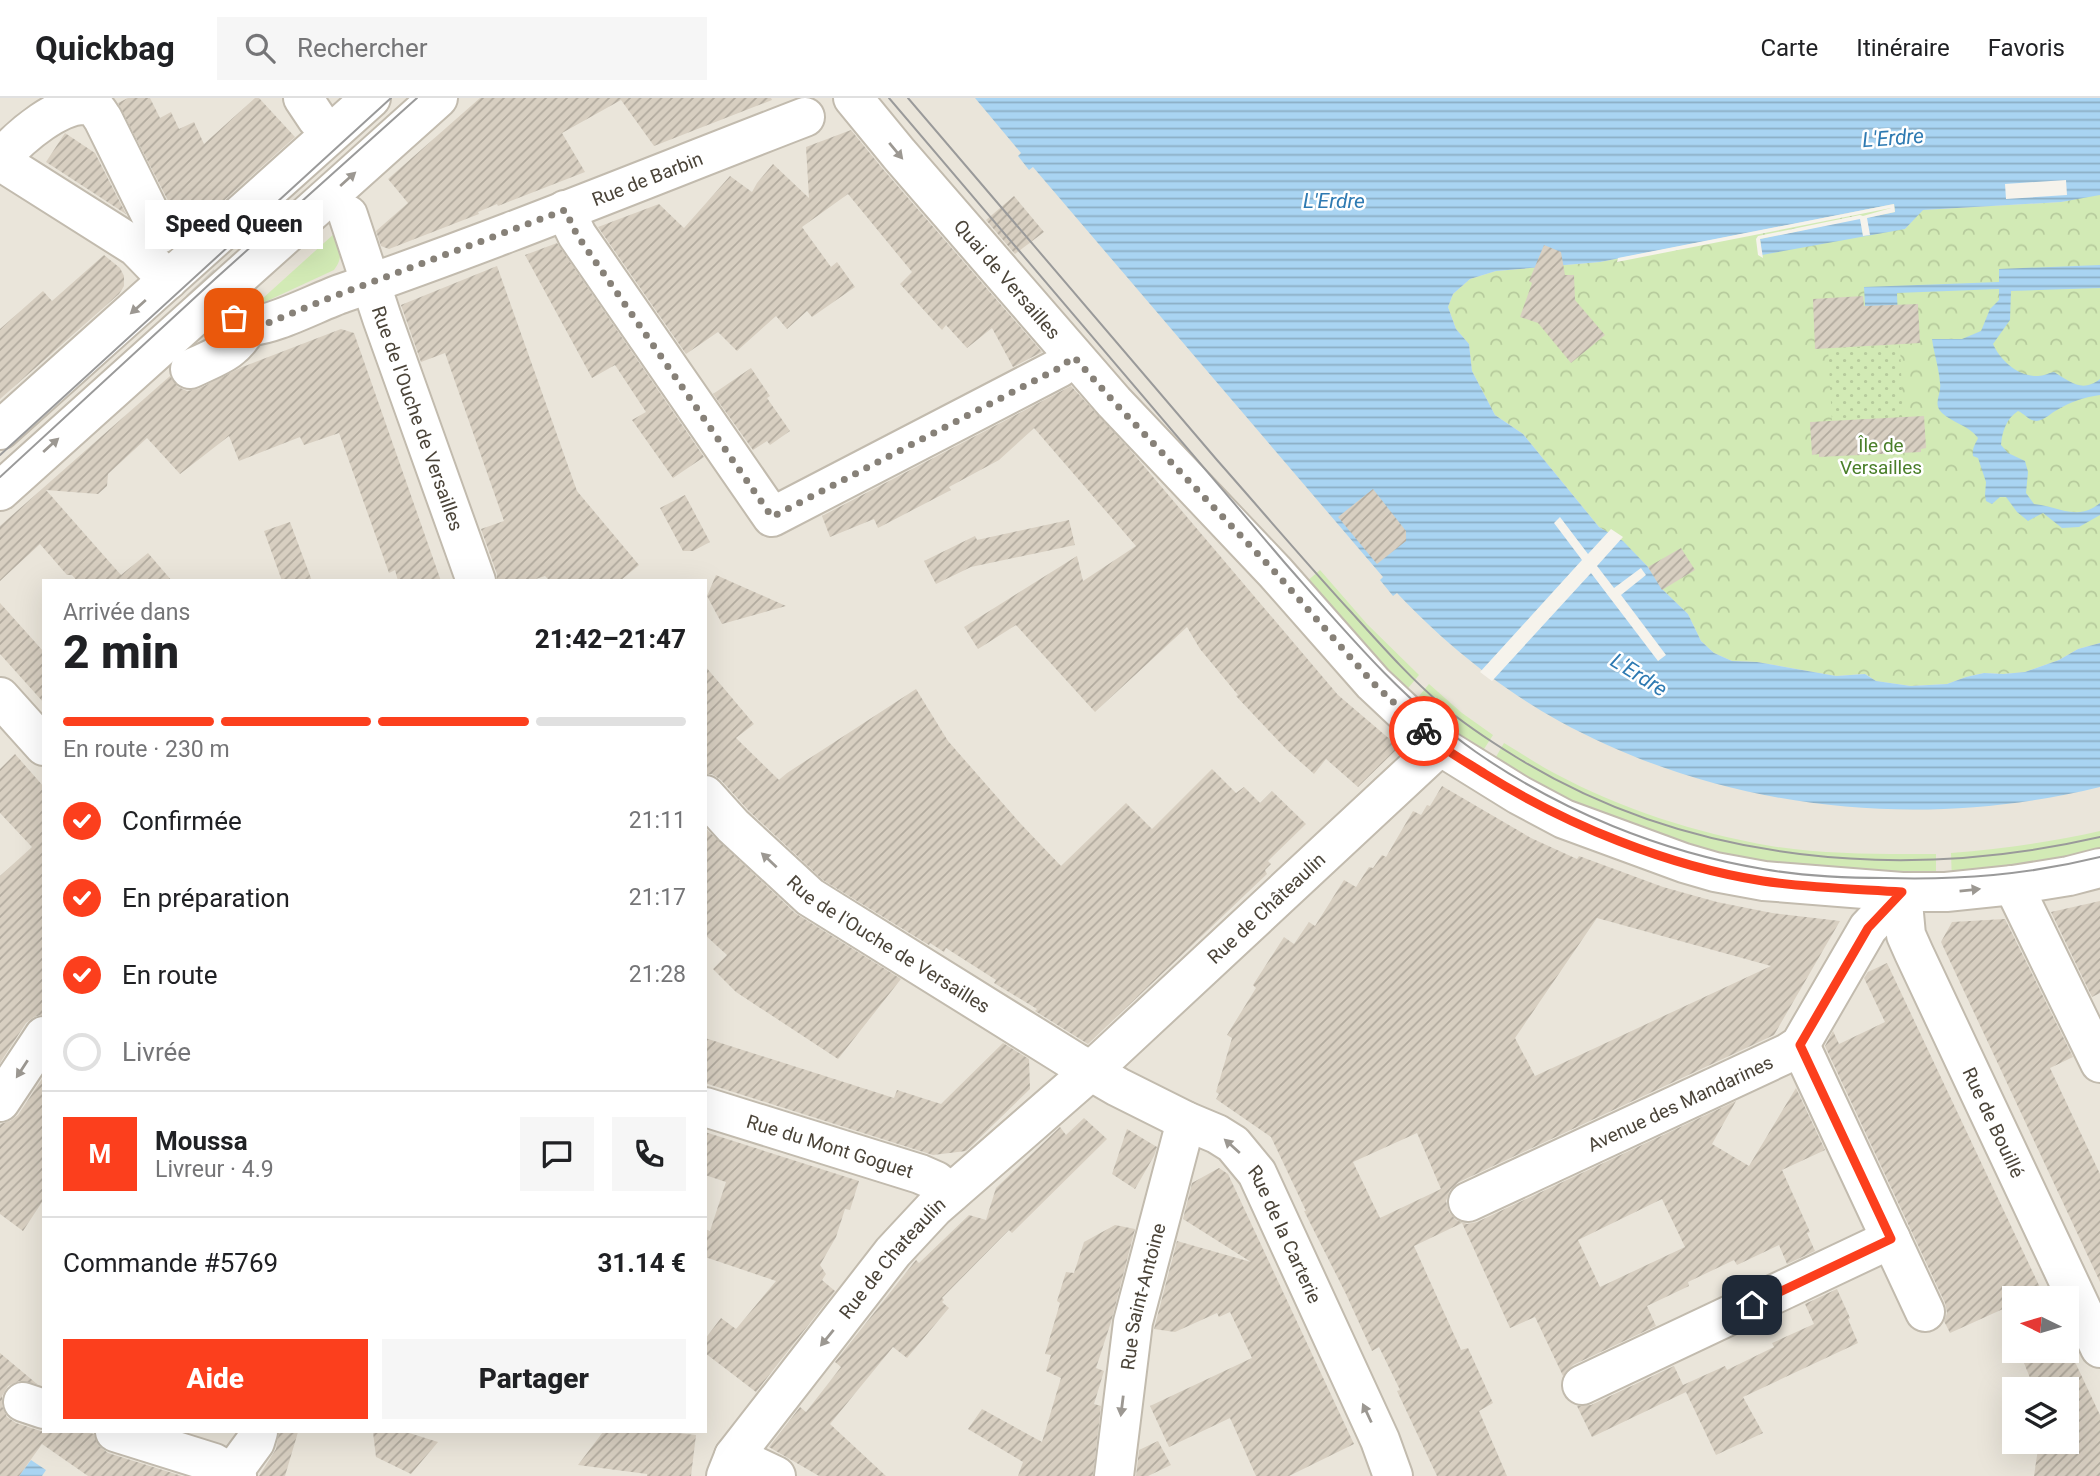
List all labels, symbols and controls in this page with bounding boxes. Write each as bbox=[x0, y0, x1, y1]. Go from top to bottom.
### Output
search box bbox=[217, 17, 707, 80]
text: Quickbag bbox=[35, 29, 175, 68]
icon: search bbox=[241, 29, 279, 67]
text: Rechercher bbox=[297, 33, 428, 63]
text: Carte bbox=[1760, 34, 1818, 62]
text: Itinéraire bbox=[1856, 34, 1950, 62]
text: Favoris bbox=[1988, 34, 2065, 62]
water label: L'Erdre bbox=[1861, 124, 1925, 152]
one-way arrow bbox=[889, 141, 904, 159]
street label: Rue de Barbin bbox=[589, 147, 706, 211]
one-way arrow bbox=[339, 171, 356, 187]
water label: L'Erdre bbox=[1303, 189, 1365, 213]
callout: Speed Queen bbox=[145, 199, 323, 248]
text: Speed Queen bbox=[165, 211, 303, 238]
street label: Quai de Versailles bbox=[949, 215, 1065, 344]
pin bbox=[204, 288, 264, 348]
one-way arrow bbox=[129, 299, 147, 315]
icon: bag bbox=[215, 299, 253, 337]
street label: Rue de l'Ouche de Versailles bbox=[367, 303, 468, 534]
park label: Île de Versailles bbox=[1840, 434, 1922, 479]
one-way arrow bbox=[42, 437, 60, 453]
text: Arrivée dans bbox=[63, 599, 190, 626]
text: 21:42–21:47 bbox=[535, 624, 686, 654]
text: 2 min bbox=[63, 625, 179, 679]
water label: L'Erdre bbox=[1606, 648, 1672, 702]
courier bbox=[1389, 696, 1459, 766]
icon: bike bbox=[1405, 712, 1443, 750]
text: En route · 230 m bbox=[63, 736, 230, 763]
icon: check bbox=[63, 802, 101, 840]
text: Confirmée bbox=[122, 806, 242, 836]
text: 21:11 bbox=[629, 807, 686, 834]
street label: Rue de Châteaulin bbox=[1203, 848, 1330, 969]
one-way arrow bbox=[761, 852, 778, 868]
street label: Rue de l'Ouche de Versailles bbox=[782, 871, 994, 1018]
icon: check bbox=[63, 879, 101, 917]
text: En préparation bbox=[122, 883, 290, 913]
text: 21:17 bbox=[629, 884, 686, 911]
one-way arrow bbox=[1959, 884, 1981, 895]
icon: check bbox=[63, 956, 101, 994]
text: En route bbox=[122, 960, 218, 990]
text: 21:28 bbox=[629, 961, 686, 988]
text: Livrée bbox=[122, 1037, 191, 1067]
street label: Avenue des Mandarines bbox=[1584, 1051, 1777, 1157]
one-way arrow bbox=[15, 1060, 29, 1078]
street label: Rue de Bouillé bbox=[1957, 1063, 2029, 1182]
street label: Rue du Mont Goguet bbox=[744, 1110, 916, 1183]
button: chat bbox=[520, 1117, 594, 1191]
button: phone bbox=[612, 1117, 686, 1191]
text: Moussa bbox=[155, 1126, 248, 1156]
one-way arrow bbox=[1224, 1138, 1241, 1154]
text: M bbox=[89, 1139, 111, 1169]
text: Livreur · 4.9 bbox=[155, 1156, 274, 1183]
street label: Rue de la Carterie bbox=[1243, 1160, 1326, 1307]
street label: Rue de Chateaulin bbox=[834, 1193, 950, 1324]
street label: Rue Saint-Antoine bbox=[1116, 1221, 1171, 1371]
text: Commande #5769 bbox=[63, 1248, 278, 1278]
text: 31.14 € bbox=[597, 1248, 686, 1278]
pin bbox=[1722, 1275, 1782, 1335]
icon: home bbox=[1733, 1286, 1771, 1324]
north arrow bbox=[2002, 1286, 2079, 1363]
map controls bbox=[2002, 1286, 2079, 1454]
one-way arrow bbox=[820, 1329, 835, 1347]
button: Aide bbox=[63, 1339, 368, 1419]
button: Partager bbox=[382, 1339, 686, 1419]
button: layers bbox=[2002, 1377, 2079, 1454]
one-way arrow bbox=[1116, 1395, 1127, 1417]
one-way arrow bbox=[1361, 1403, 1373, 1423]

